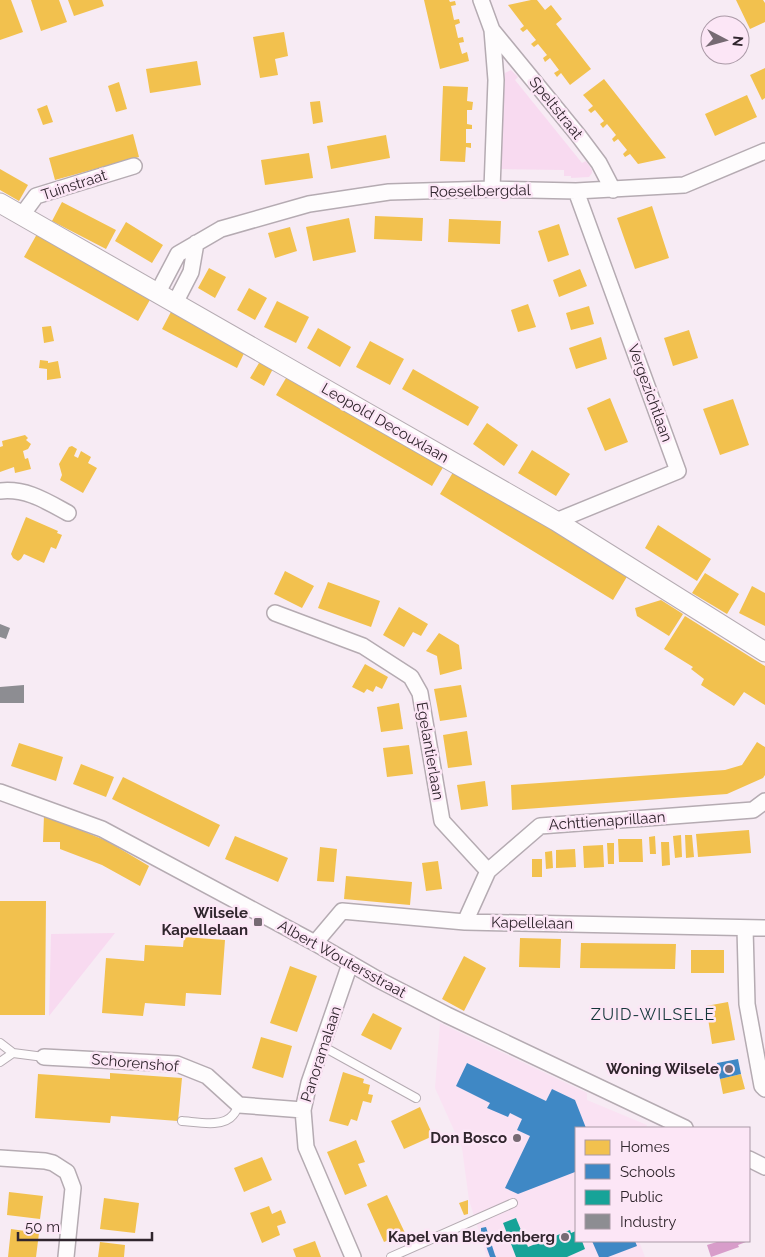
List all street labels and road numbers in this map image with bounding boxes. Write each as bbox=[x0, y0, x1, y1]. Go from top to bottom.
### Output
street label: Speltstraat bbox=[525, 73, 587, 143]
street label: Tuinstraat bbox=[39, 166, 109, 204]
street label: Roeselbergdal bbox=[429, 181, 532, 201]
street label: Vergezichtlaan bbox=[624, 342, 676, 444]
street label: Leopold Decouxlaan bbox=[318, 379, 452, 467]
street label: Egelantierlaan bbox=[413, 700, 447, 802]
street label: Achttienaprillaan bbox=[548, 808, 666, 834]
street label: Kapellelaan bbox=[491, 913, 573, 933]
street label: Albert Woutersstraat bbox=[275, 916, 409, 1002]
street label: Panoramalaan bbox=[297, 1004, 345, 1104]
street label: Schorenshof bbox=[91, 1050, 180, 1076]

